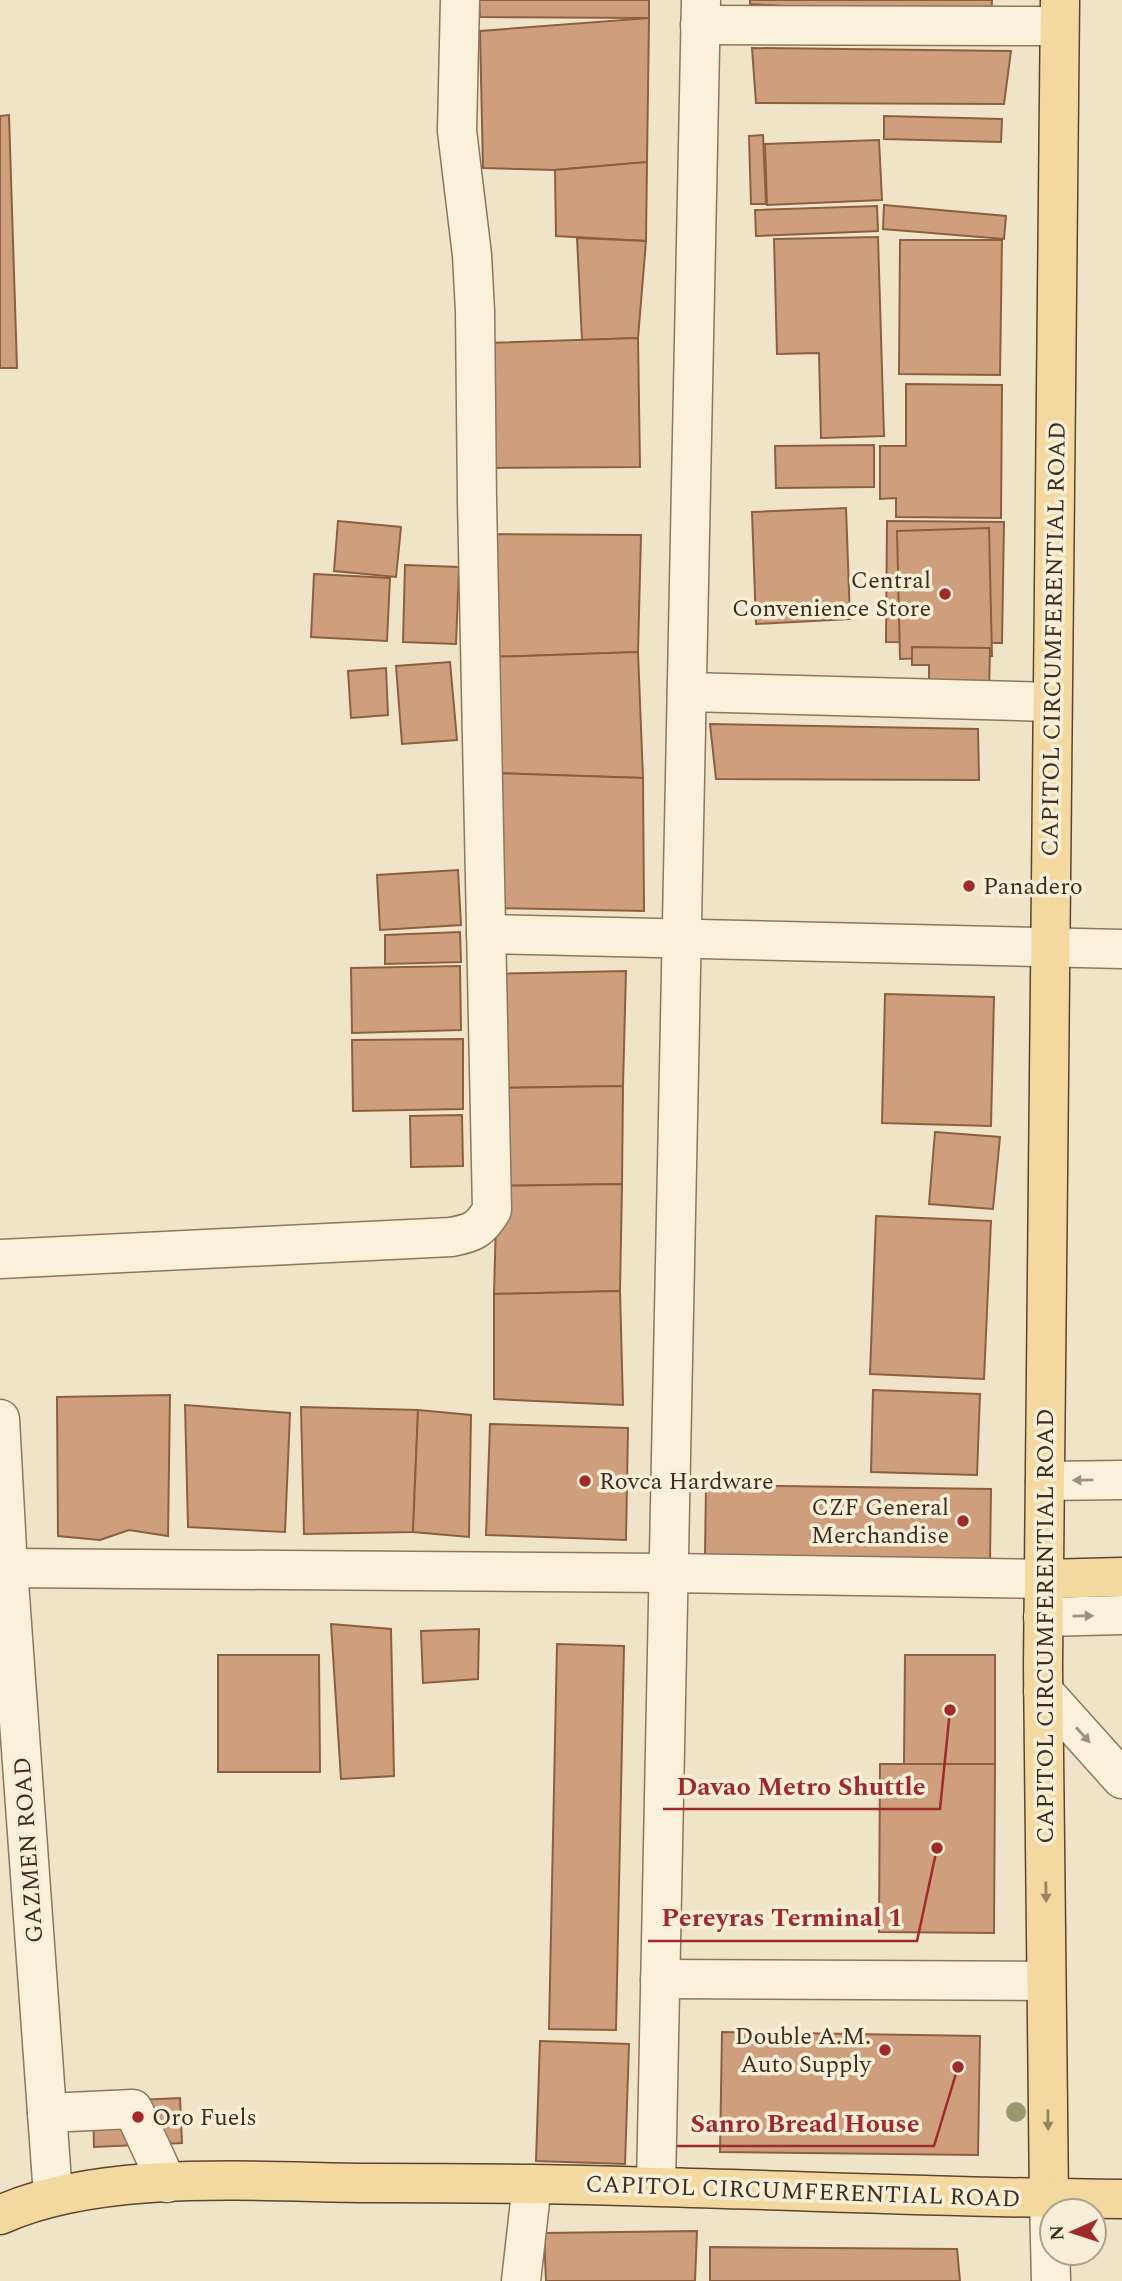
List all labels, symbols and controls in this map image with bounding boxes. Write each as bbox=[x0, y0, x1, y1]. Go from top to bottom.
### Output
street label: CAPITOL CIRCUMFERENTIAL ROAD bbox=[1032, 421, 1076, 857]
place label: Central Convenience Store bbox=[732, 563, 931, 627]
marker: Central Convenience Store bbox=[937, 586, 953, 602]
place label: Panadero bbox=[983, 869, 1083, 905]
marker: Panadero bbox=[961, 878, 977, 894]
street label: CAPITOL CIRCUMFERENTIAL ROAD bbox=[1028, 1408, 1064, 1844]
place label: Rovca Hardware bbox=[599, 1464, 774, 1500]
marker: Rovca Hardware bbox=[577, 1473, 593, 1489]
one-way arrow bbox=[1072, 1475, 1094, 1486]
place label: CZF General Merchandise bbox=[811, 1490, 949, 1554]
marker: CZF General Merchandise bbox=[955, 1513, 971, 1529]
one-way arrow bbox=[1072, 1610, 1094, 1622]
one-way arrow bbox=[1074, 1726, 1090, 1743]
street label: GAZMEN ROAD bbox=[5, 1756, 53, 1944]
callout: Davao Metro Shuttle bbox=[663, 1762, 940, 1809]
text: Davao Metro Shuttle bbox=[676, 1767, 926, 1807]
one-way arrow bbox=[1040, 1881, 1051, 1903]
callout: Pereyras Terminal 1 bbox=[648, 1894, 917, 1941]
text: Pereyras Terminal 1 bbox=[661, 1898, 903, 1938]
place label: Double A.M. Auto Supply bbox=[735, 2019, 872, 2083]
marker: Double A.M. Auto Supply bbox=[877, 2042, 893, 2058]
callout: Sanro Bread House bbox=[677, 2099, 934, 2146]
place label: Oro Fuels bbox=[152, 2100, 257, 2136]
text: Sanro Bread House bbox=[690, 2104, 920, 2144]
marker: Oro Fuels bbox=[130, 2109, 146, 2125]
one-way arrow bbox=[1042, 2109, 1054, 2131]
street label: CAPITOL CIRCUMFERENTIAL ROAD bbox=[585, 2166, 1021, 2218]
north arrow bbox=[1038, 2197, 1108, 2267]
text: N bbox=[1043, 2224, 1072, 2241]

